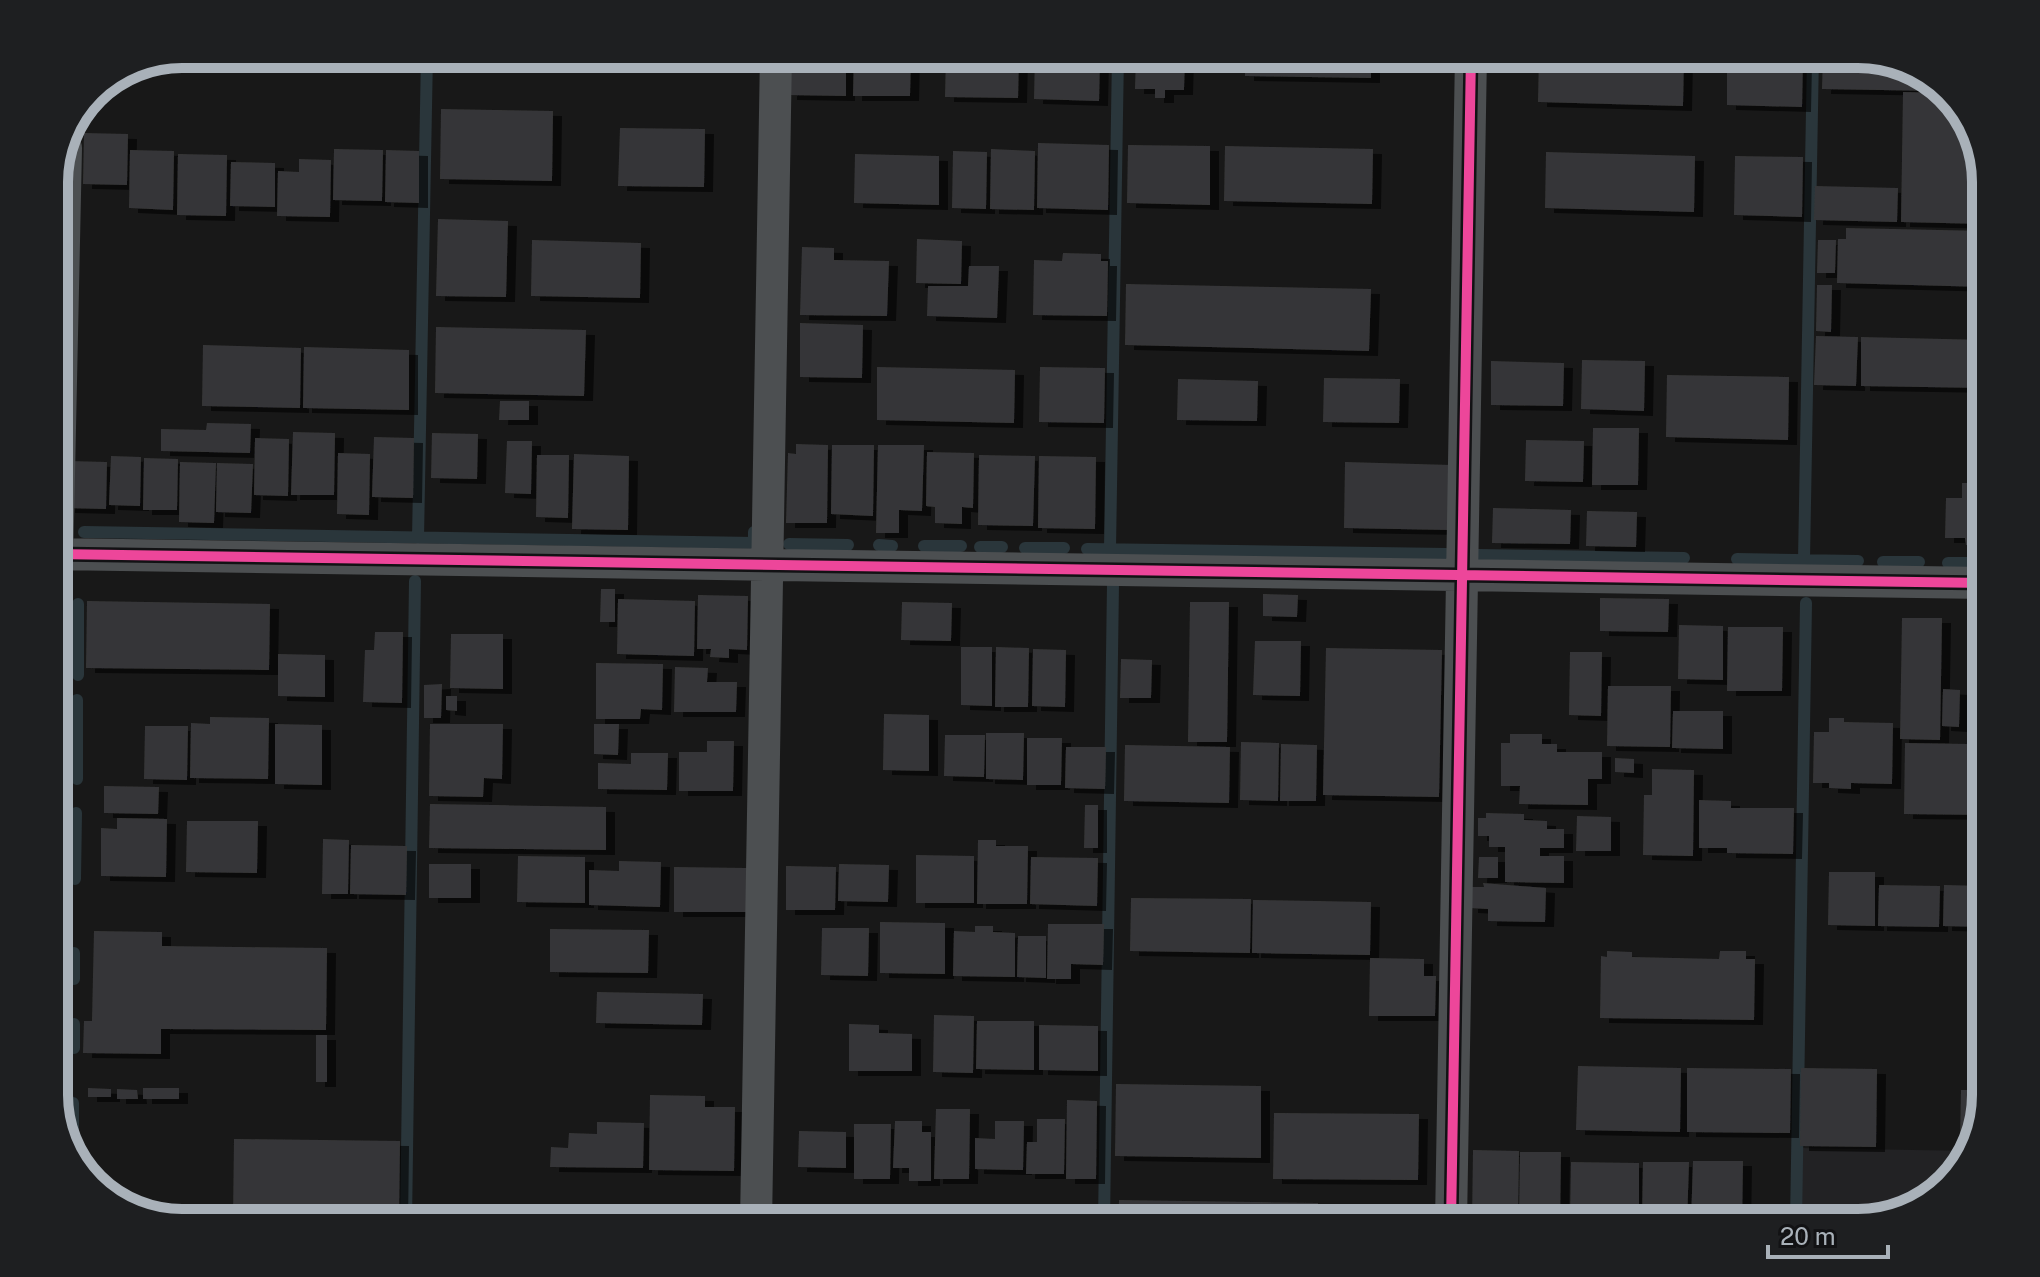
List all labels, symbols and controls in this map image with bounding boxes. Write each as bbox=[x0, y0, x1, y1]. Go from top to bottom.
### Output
scale bar bbox=[1768, 1209, 1888, 1259]
text: 20 m bbox=[1780, 1222, 1836, 1250]

